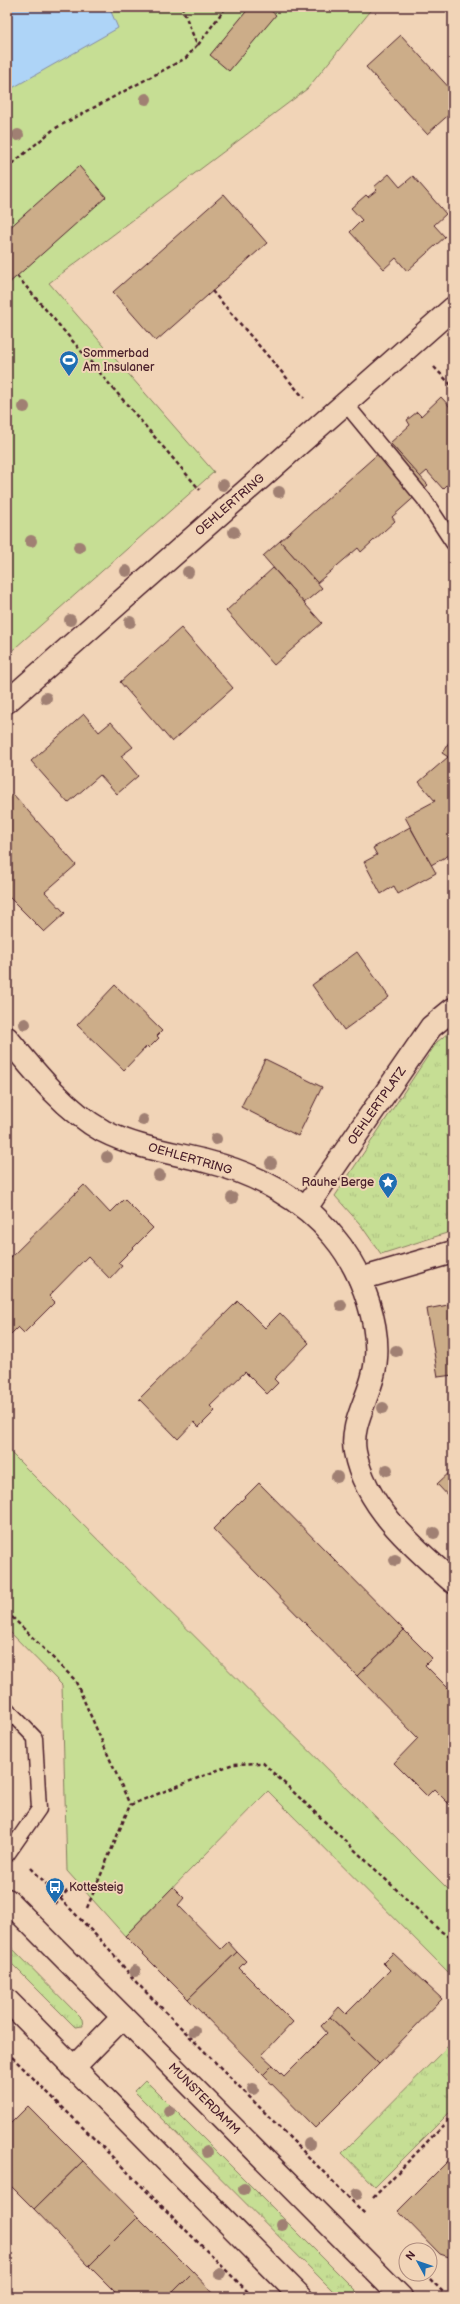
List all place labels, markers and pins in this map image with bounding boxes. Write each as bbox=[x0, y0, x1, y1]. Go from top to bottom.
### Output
place label: Sommerbad Am Insulaner bbox=[83, 346, 155, 375]
sports icon: Sommerbad Am Insulaner bbox=[58, 349, 80, 377]
place icon: Rauhe Berge bbox=[377, 1171, 399, 1199]
place label: Rauhe Berge bbox=[302, 1175, 374, 1190]
bus stop icon: Kottesteig bbox=[44, 1876, 66, 1904]
place label: Kottesteig bbox=[69, 1880, 124, 1895]

